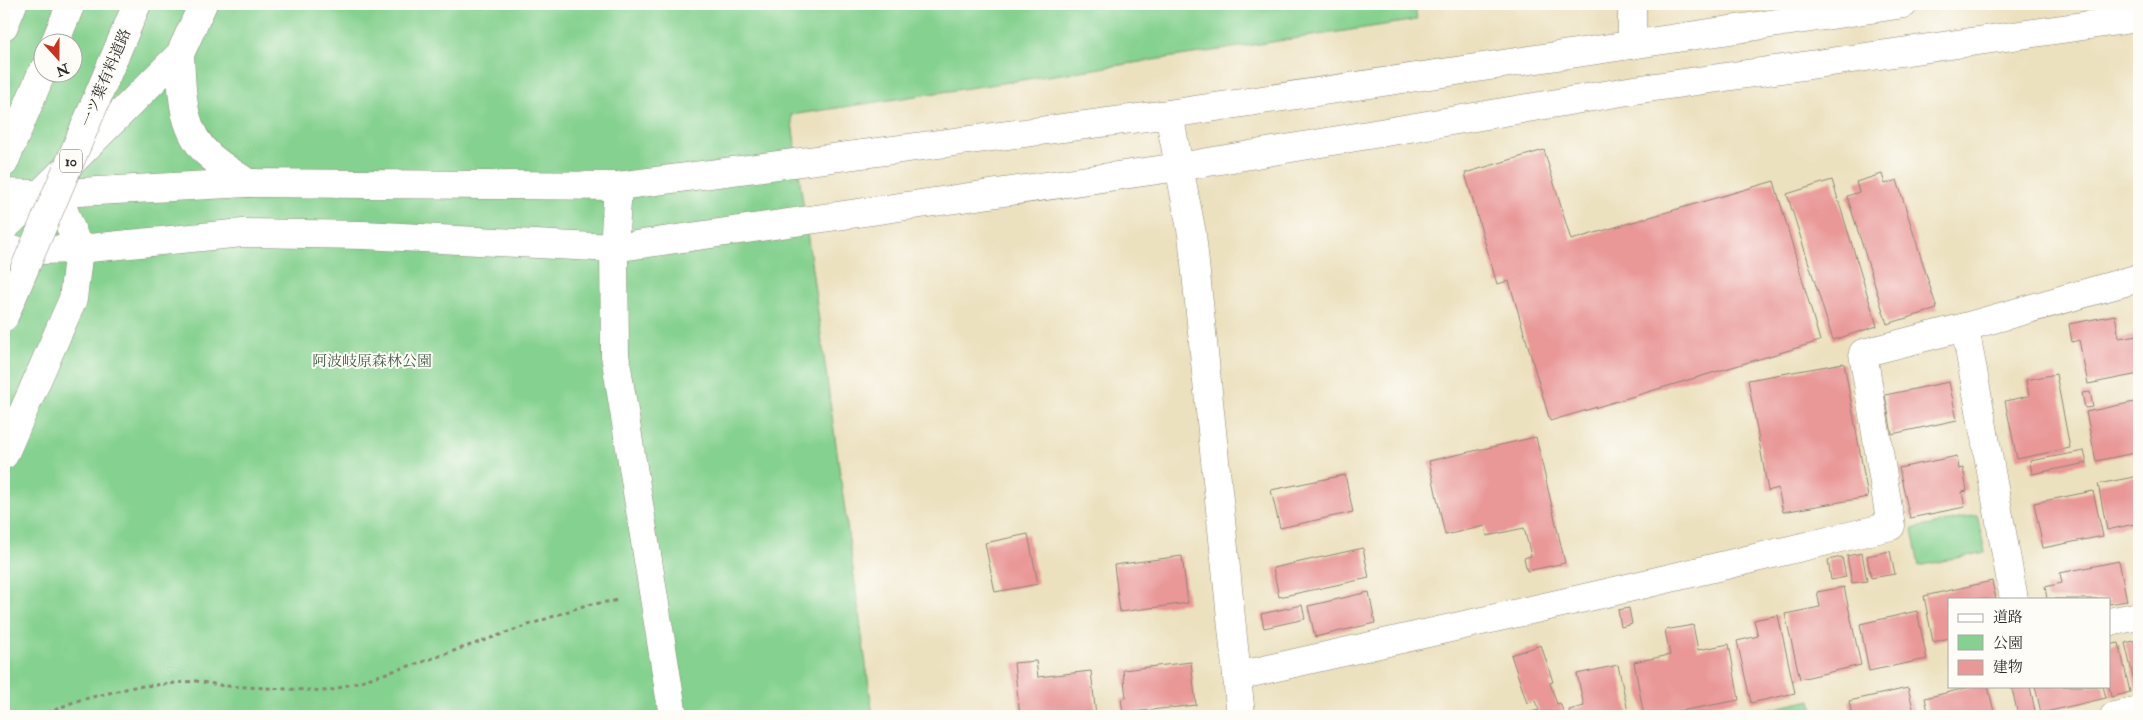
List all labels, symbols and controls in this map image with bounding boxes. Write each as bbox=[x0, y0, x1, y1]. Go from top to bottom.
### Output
street label: 一ツ葉有料道路 bbox=[77, 26, 135, 130]
north arrow bbox=[32, 32, 82, 82]
text: N bbox=[53, 59, 72, 80]
road number: 10 bbox=[60, 150, 82, 172]
park label: 阿波岐原森林公園 bbox=[312, 352, 432, 371]
legend bbox=[1948, 598, 2110, 688]
text: 道路 bbox=[1993, 608, 2023, 627]
text: 公園 bbox=[1993, 634, 2023, 653]
text: 建物 bbox=[1993, 658, 2023, 677]

